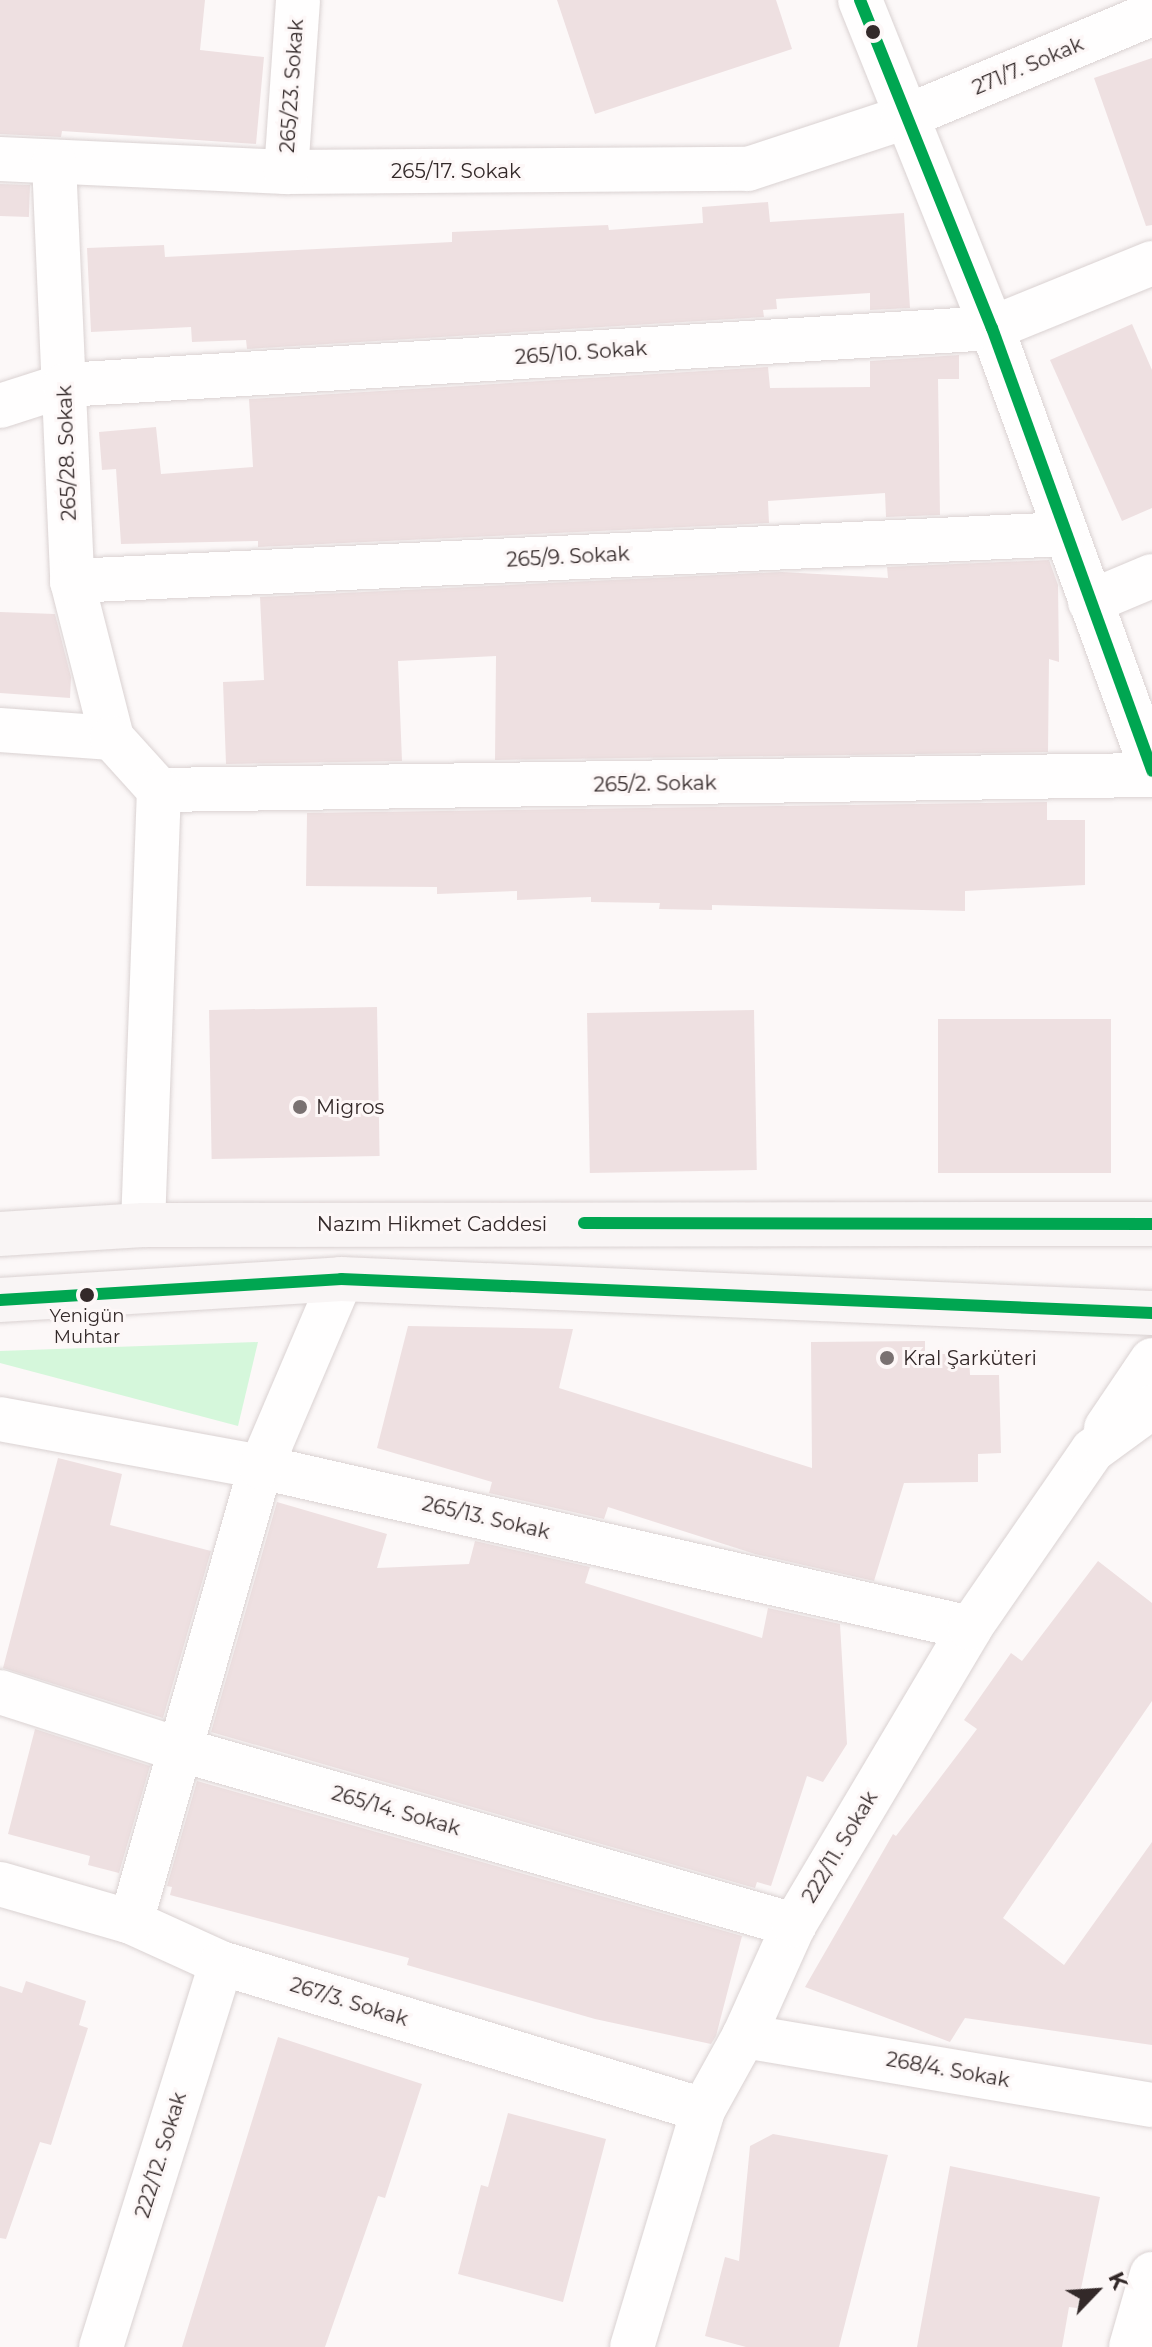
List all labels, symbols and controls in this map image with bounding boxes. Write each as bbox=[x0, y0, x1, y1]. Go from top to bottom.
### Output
street label: 265/23. Sokak bbox=[275, 18, 309, 154]
unlabelled marker bbox=[865, 24, 881, 40]
street label: 271/7. Sokak bbox=[969, 32, 1087, 100]
street label: 265/17. Sokak bbox=[391, 159, 521, 183]
street label: 265/10. Sokak bbox=[514, 336, 648, 370]
street label: 265/28. Sokak bbox=[53, 385, 81, 521]
street label: 265/9. Sokak bbox=[506, 542, 630, 572]
street label: 265/2. Sokak bbox=[593, 771, 717, 797]
place label: Migros bbox=[316, 1095, 384, 1119]
marker: Migros bbox=[291, 1098, 309, 1116]
street label: Nazım Hikmet Caddesi bbox=[317, 1212, 547, 1236]
marker: Yenigün Muhtar bbox=[79, 1287, 95, 1303]
place label: Yenigün Muhtar bbox=[50, 1306, 124, 1348]
place label: Kral Şarküteri bbox=[903, 1346, 1037, 1370]
marker: Kral Şarküteri bbox=[878, 1349, 896, 1367]
street label: 265/13. Sokak bbox=[420, 1492, 552, 1544]
street label: 265/14. Sokak bbox=[329, 1781, 463, 1841]
street label: 222/11. Sokak bbox=[797, 1787, 883, 1907]
street label: 267/3. Sokak bbox=[287, 1973, 411, 2031]
street label: 268/4. Sokak bbox=[884, 2047, 1012, 2093]
street label: 222/12. Sokak bbox=[130, 2089, 192, 2221]
north arrow bbox=[1056, 2251, 1136, 2331]
text: K bbox=[1103, 2268, 1134, 2294]

